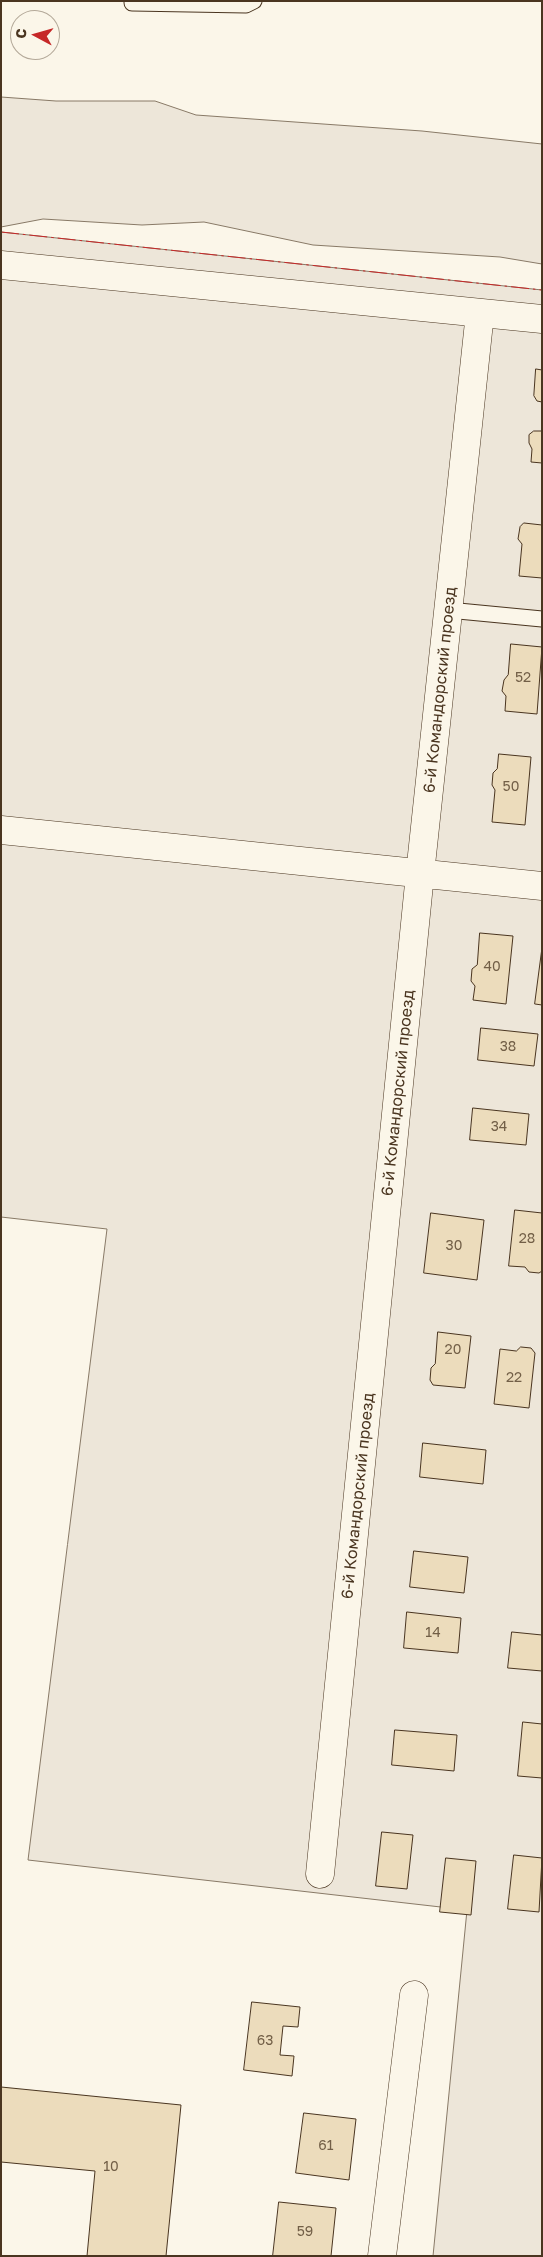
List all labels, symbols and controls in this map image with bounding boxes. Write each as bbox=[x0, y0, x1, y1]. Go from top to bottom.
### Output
north arrow bbox=[10, 10, 60, 60]
text: С bbox=[12, 28, 30, 39]
street label: 6-й Командорский проезд bbox=[420, 586, 460, 794]
house number: 52 bbox=[515, 670, 531, 686]
house number: 50 bbox=[503, 779, 519, 795]
house number: 40 bbox=[483, 959, 501, 975]
street label: 6-й Командорский проезд bbox=[378, 989, 418, 1197]
house number: 38 bbox=[500, 1039, 516, 1055]
house number: 34 bbox=[491, 1119, 507, 1135]
house number: 28 bbox=[519, 1231, 535, 1247]
house number: 30 bbox=[446, 1238, 462, 1254]
house number: 20 bbox=[445, 1342, 461, 1358]
house number: 22 bbox=[506, 1370, 522, 1386]
street label: 6-й Командорский проезд bbox=[338, 1392, 378, 1600]
house number: 14 bbox=[425, 1625, 441, 1641]
house number: 63 bbox=[257, 2033, 273, 2049]
house number: 61 bbox=[318, 2138, 334, 2154]
house number: 10 bbox=[103, 2159, 119, 2175]
house number: 59 bbox=[297, 2224, 313, 2240]

